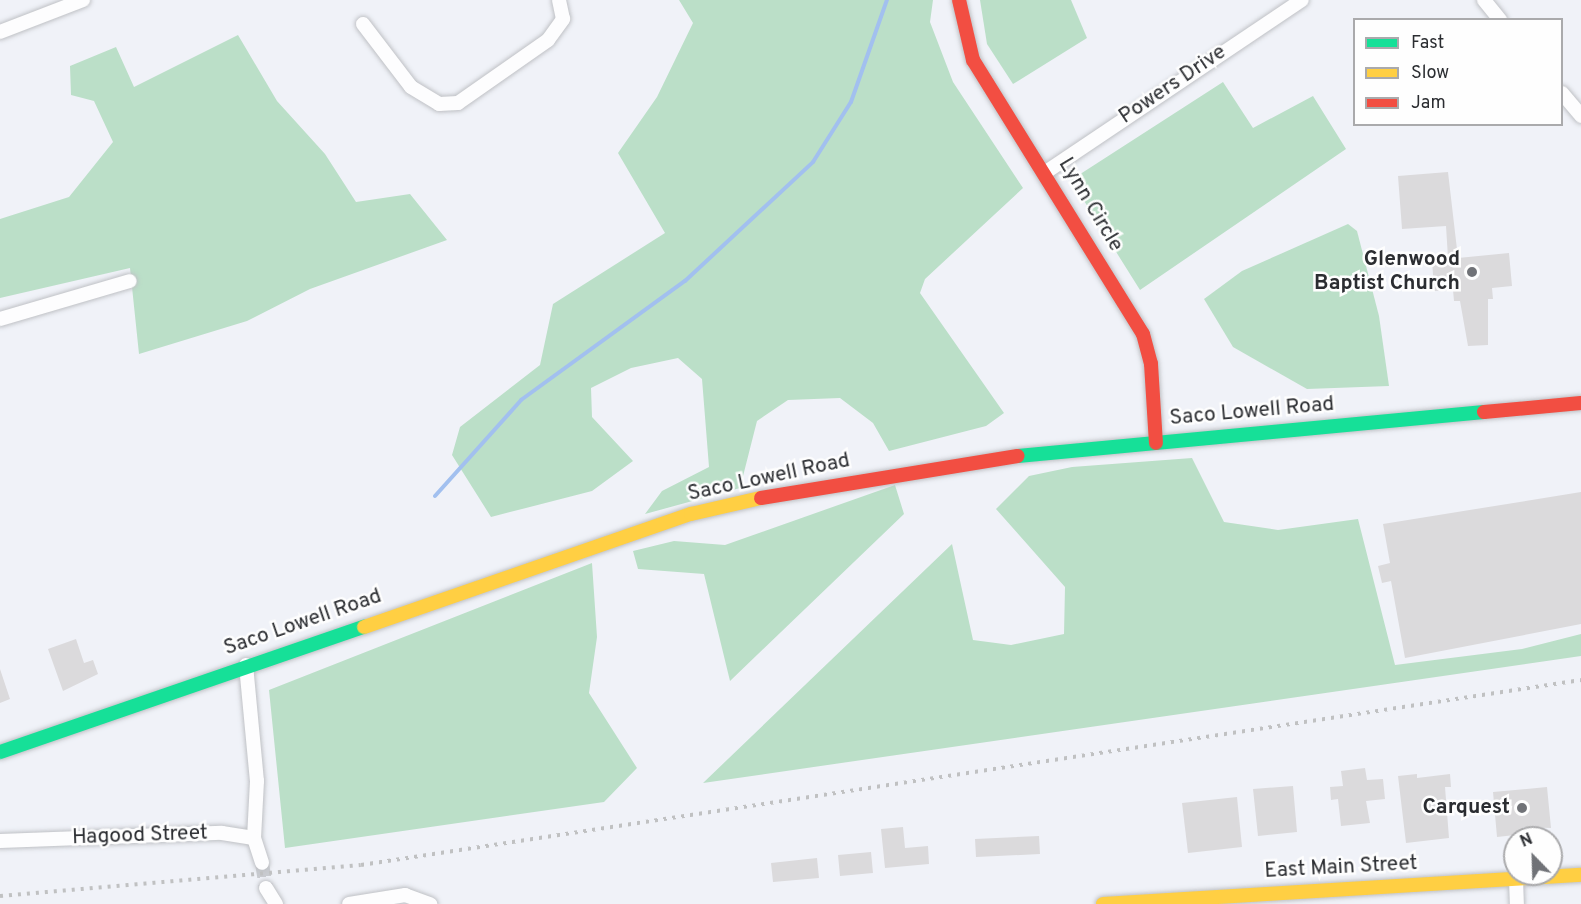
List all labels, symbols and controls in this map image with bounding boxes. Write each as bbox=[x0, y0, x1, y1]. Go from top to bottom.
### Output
legend bbox=[1353, 18, 1563, 126]
text: Fast bbox=[1411, 32, 1444, 55]
street label: Powers Drive bbox=[1115, 40, 1231, 130]
text: Slow bbox=[1411, 62, 1449, 85]
text: Jam bbox=[1411, 92, 1446, 115]
street label: Lynn Circle bbox=[1052, 154, 1128, 256]
place label: Glenwood Baptist Church bbox=[1314, 247, 1460, 297]
marker: Glenwood Baptist Church bbox=[1465, 265, 1479, 279]
street label: Saco Lowell Road bbox=[1169, 392, 1335, 432]
street label: Saco Lowell Road bbox=[686, 449, 852, 507]
street label: Saco Lowell Road bbox=[221, 584, 385, 662]
place label: Carquest bbox=[1422, 795, 1510, 821]
marker: Carquest bbox=[1515, 801, 1529, 815]
street label: Hagood Street bbox=[72, 821, 208, 851]
north arrow bbox=[1503, 826, 1563, 886]
text: N bbox=[1518, 830, 1536, 853]
street label: East Main Street bbox=[1264, 851, 1418, 885]

